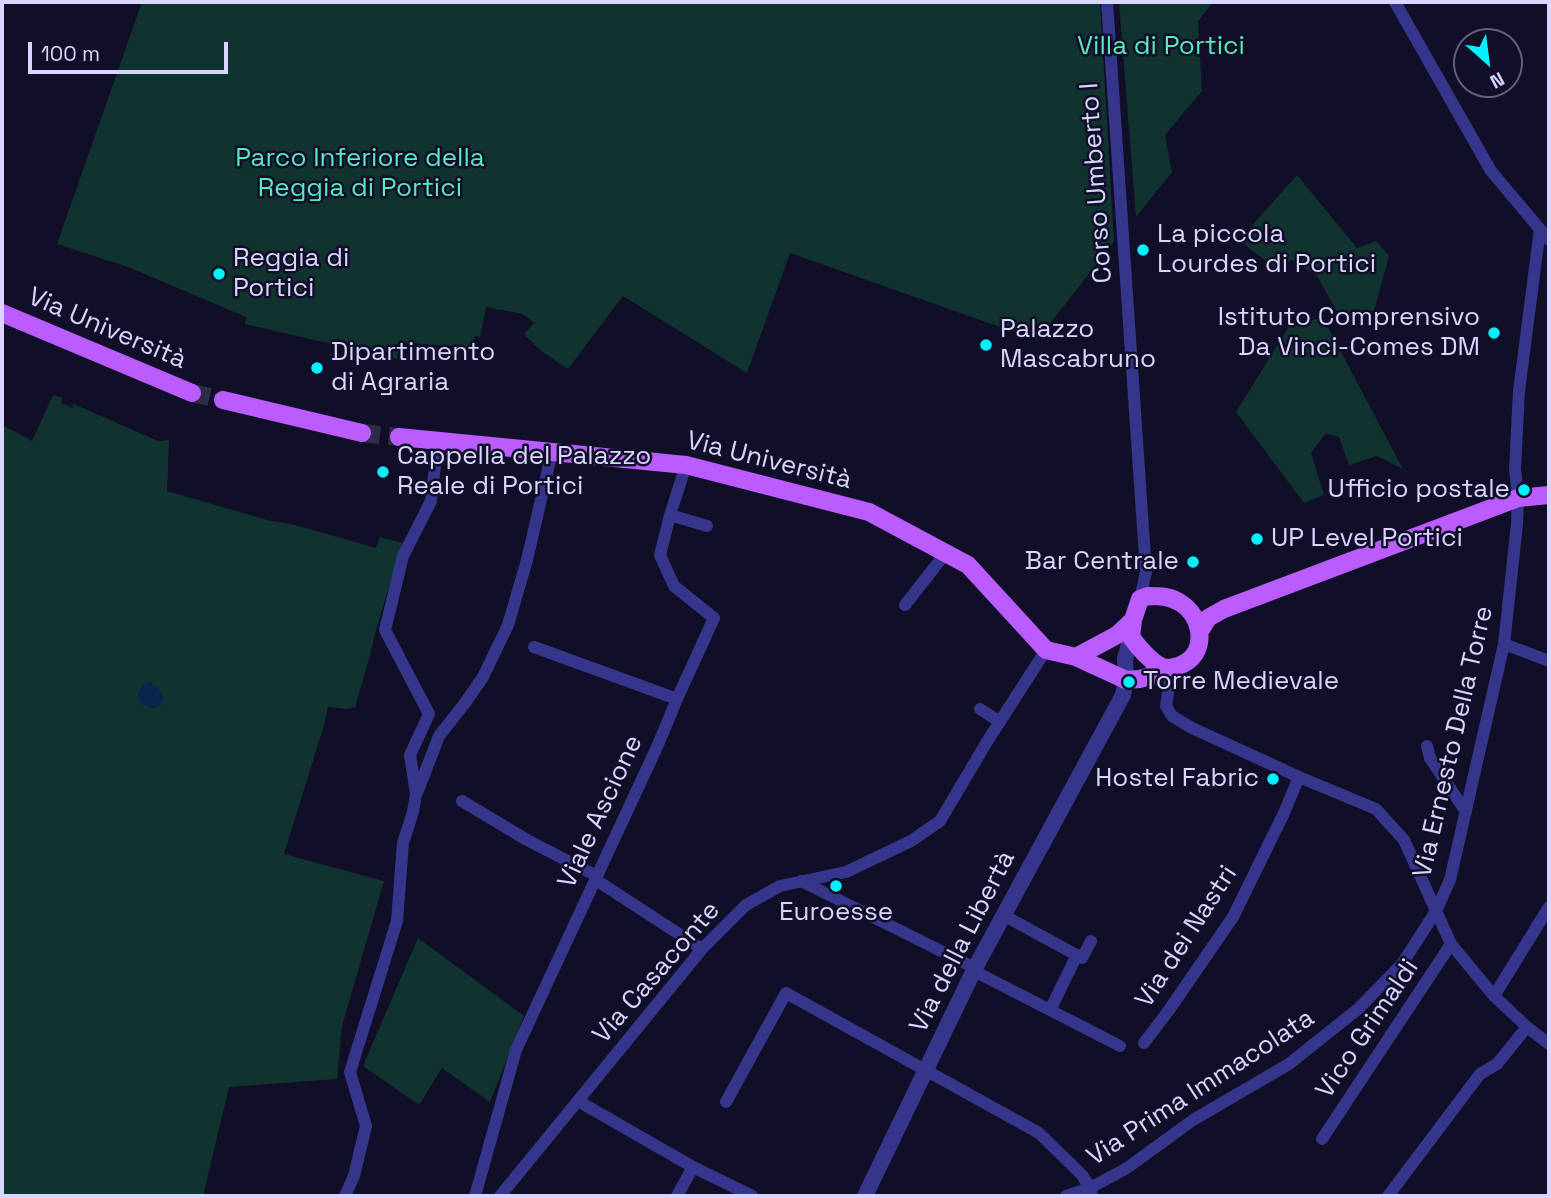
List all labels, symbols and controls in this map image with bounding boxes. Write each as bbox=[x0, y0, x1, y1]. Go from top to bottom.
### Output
scale bar bbox=[32, 28, 231, 72]
north arrow bbox=[1453, 28, 1523, 98]
park label: Villa di Portici bbox=[1077, 31, 1245, 63]
text: 100 m bbox=[41, 40, 100, 67]
text: N bbox=[1486, 66, 1509, 94]
street label: Corso Umberto I bbox=[1074, 82, 1120, 284]
park label: Parco Inferiore della Reggia di Portici bbox=[235, 143, 485, 204]
place label: La piccola Lourdes di Portici bbox=[1157, 219, 1376, 280]
marker: La piccola Lourdes di Portici bbox=[1135, 242, 1151, 258]
place label: Reggia di Portici bbox=[233, 243, 349, 304]
marker: Reggia di Portici bbox=[211, 266, 227, 282]
street label: Via Università bbox=[23, 282, 191, 376]
place label: Istituto Comprensivo Da Vinci-Comes DM bbox=[1218, 302, 1480, 364]
place label: Palazzo Mascabruno bbox=[1000, 314, 1156, 376]
marker: Istituto Comprensivo Da Vinci-Comes DM bbox=[1486, 325, 1502, 341]
place label: Dipartimento di Agraria bbox=[331, 337, 495, 398]
marker: Palazzo Mascabruno bbox=[978, 337, 994, 353]
marker: Dipartimento di Agraria bbox=[309, 360, 325, 376]
street label: Via Università bbox=[683, 425, 855, 497]
place label: Cappella del Palazzo Reale di Portici bbox=[397, 441, 651, 503]
marker: Cappella del Palazzo Reale di Portici bbox=[375, 464, 391, 480]
place label: Ufficio postale bbox=[1328, 474, 1510, 506]
marker: Ufficio postale bbox=[1516, 482, 1532, 498]
place label: UP Level Portici bbox=[1271, 523, 1463, 555]
marker: UP Level Portici bbox=[1249, 531, 1265, 547]
place label: Bar Centrale bbox=[1025, 546, 1179, 578]
marker: Bar Centrale bbox=[1185, 554, 1201, 570]
street label: Via Ernesto Della Torre bbox=[1408, 603, 1500, 881]
place label: Torre Medievale bbox=[1143, 666, 1339, 698]
marker: Torre Medievale bbox=[1121, 674, 1137, 690]
street label: Viale Ascione bbox=[552, 731, 650, 893]
place label: Hostel Fabric bbox=[1095, 763, 1259, 795]
marker: Hostel Fabric bbox=[1265, 771, 1281, 787]
street label: Via della Libertà bbox=[904, 846, 1022, 1038]
street label: Via dei Nastri bbox=[1130, 860, 1244, 1014]
marker: Euroesse bbox=[828, 878, 844, 894]
street label: Via Casaconte bbox=[587, 896, 727, 1050]
place label: Euroesse bbox=[779, 897, 893, 929]
street label: Vico Grimaldi bbox=[1310, 954, 1426, 1104]
street label: Via Prima Immacolata bbox=[1082, 1003, 1320, 1173]

